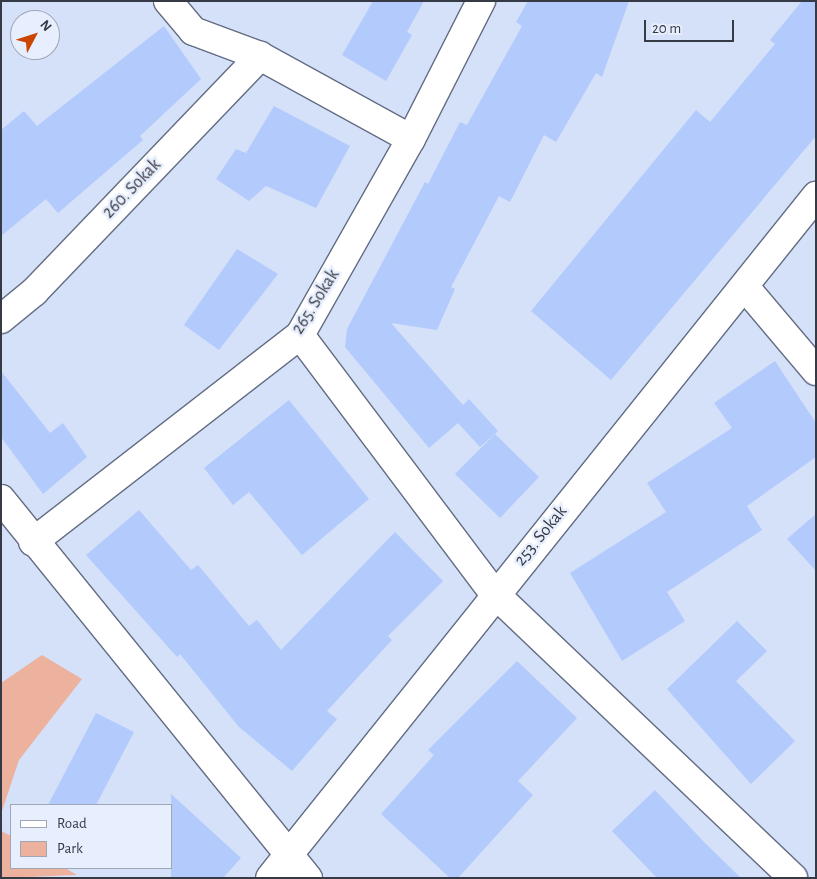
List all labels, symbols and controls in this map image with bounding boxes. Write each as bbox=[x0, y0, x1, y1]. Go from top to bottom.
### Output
north arrow bbox=[10, 10, 60, 60]
scale bar bbox=[647, 10, 737, 42]
text: N bbox=[37, 18, 54, 34]
text: 20 m bbox=[652, 21, 681, 36]
street label: 260. Sokak bbox=[98, 155, 166, 223]
street label: 265. Sokak bbox=[288, 265, 344, 339]
street label: 253. Sokak bbox=[510, 501, 572, 571]
legend bbox=[10, 804, 172, 869]
text: Road bbox=[57, 816, 87, 831]
text: Park bbox=[57, 841, 83, 856]

